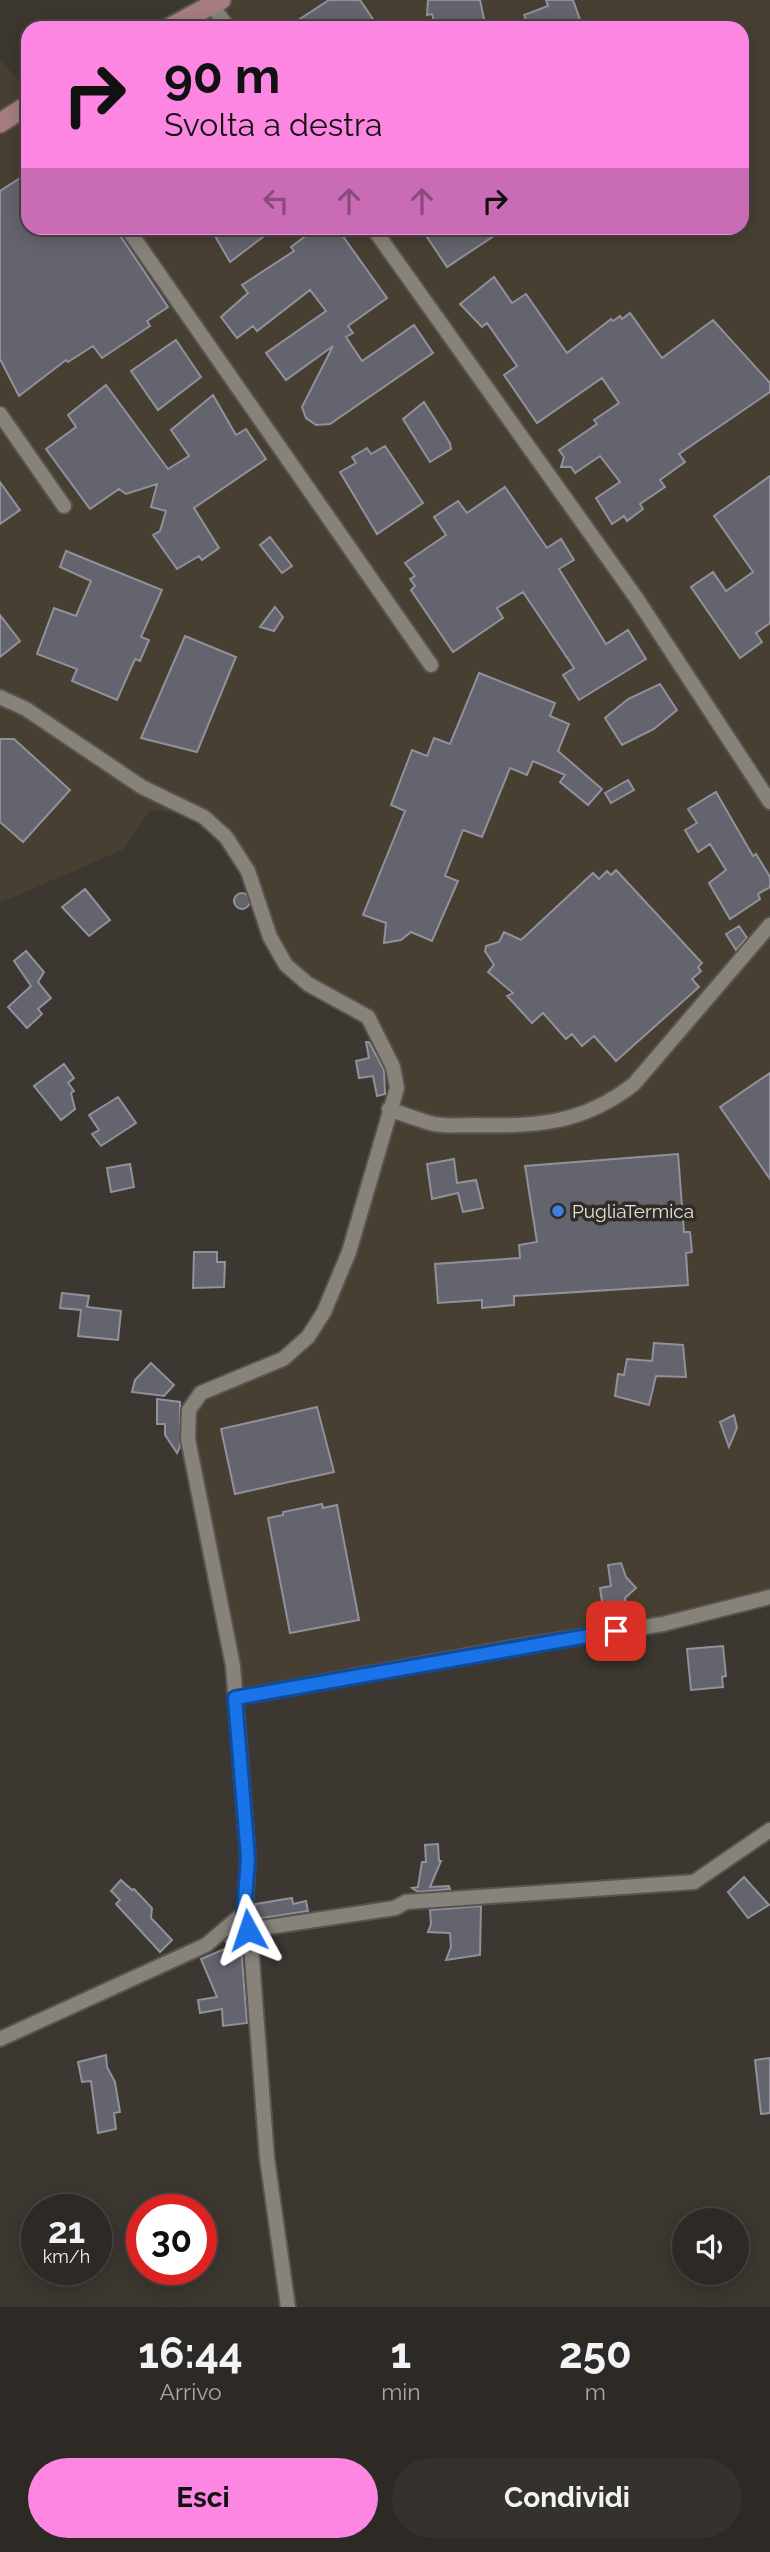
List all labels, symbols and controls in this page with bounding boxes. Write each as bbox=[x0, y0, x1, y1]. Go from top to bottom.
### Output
text: 90 m bbox=[164, 47, 280, 104]
icon: right bbox=[49, 49, 140, 140]
text: Svolta a destra bbox=[164, 106, 383, 143]
icon: left bbox=[257, 182, 295, 220]
icon: ahead bbox=[330, 182, 368, 220]
icon: ahead bbox=[403, 182, 441, 220]
icon: right bbox=[476, 182, 514, 220]
place label: PugliaTermica bbox=[572, 1200, 694, 1222]
marker: PugliaTermica bbox=[550, 1203, 566, 1219]
pin bbox=[586, 1601, 646, 1661]
icon: arrive bbox=[597, 1612, 635, 1650]
position arrow bbox=[211, 1893, 285, 1967]
speed limit sign: 30 bbox=[126, 2194, 217, 2285]
map controls bbox=[672, 2208, 749, 2285]
button: sound bbox=[672, 2208, 749, 2285]
text: 21 bbox=[48, 2210, 85, 2251]
text: km/h bbox=[43, 2246, 90, 2267]
text: 16:44 bbox=[138, 2329, 243, 2378]
text: 1 bbox=[391, 2329, 411, 2378]
text: 250 bbox=[559, 2329, 632, 2378]
text: Arrivo bbox=[159, 2378, 222, 2405]
text: min bbox=[381, 2378, 421, 2405]
text: m bbox=[585, 2378, 606, 2405]
button: Esci bbox=[28, 2458, 378, 2538]
button: Condividi bbox=[392, 2458, 742, 2538]

